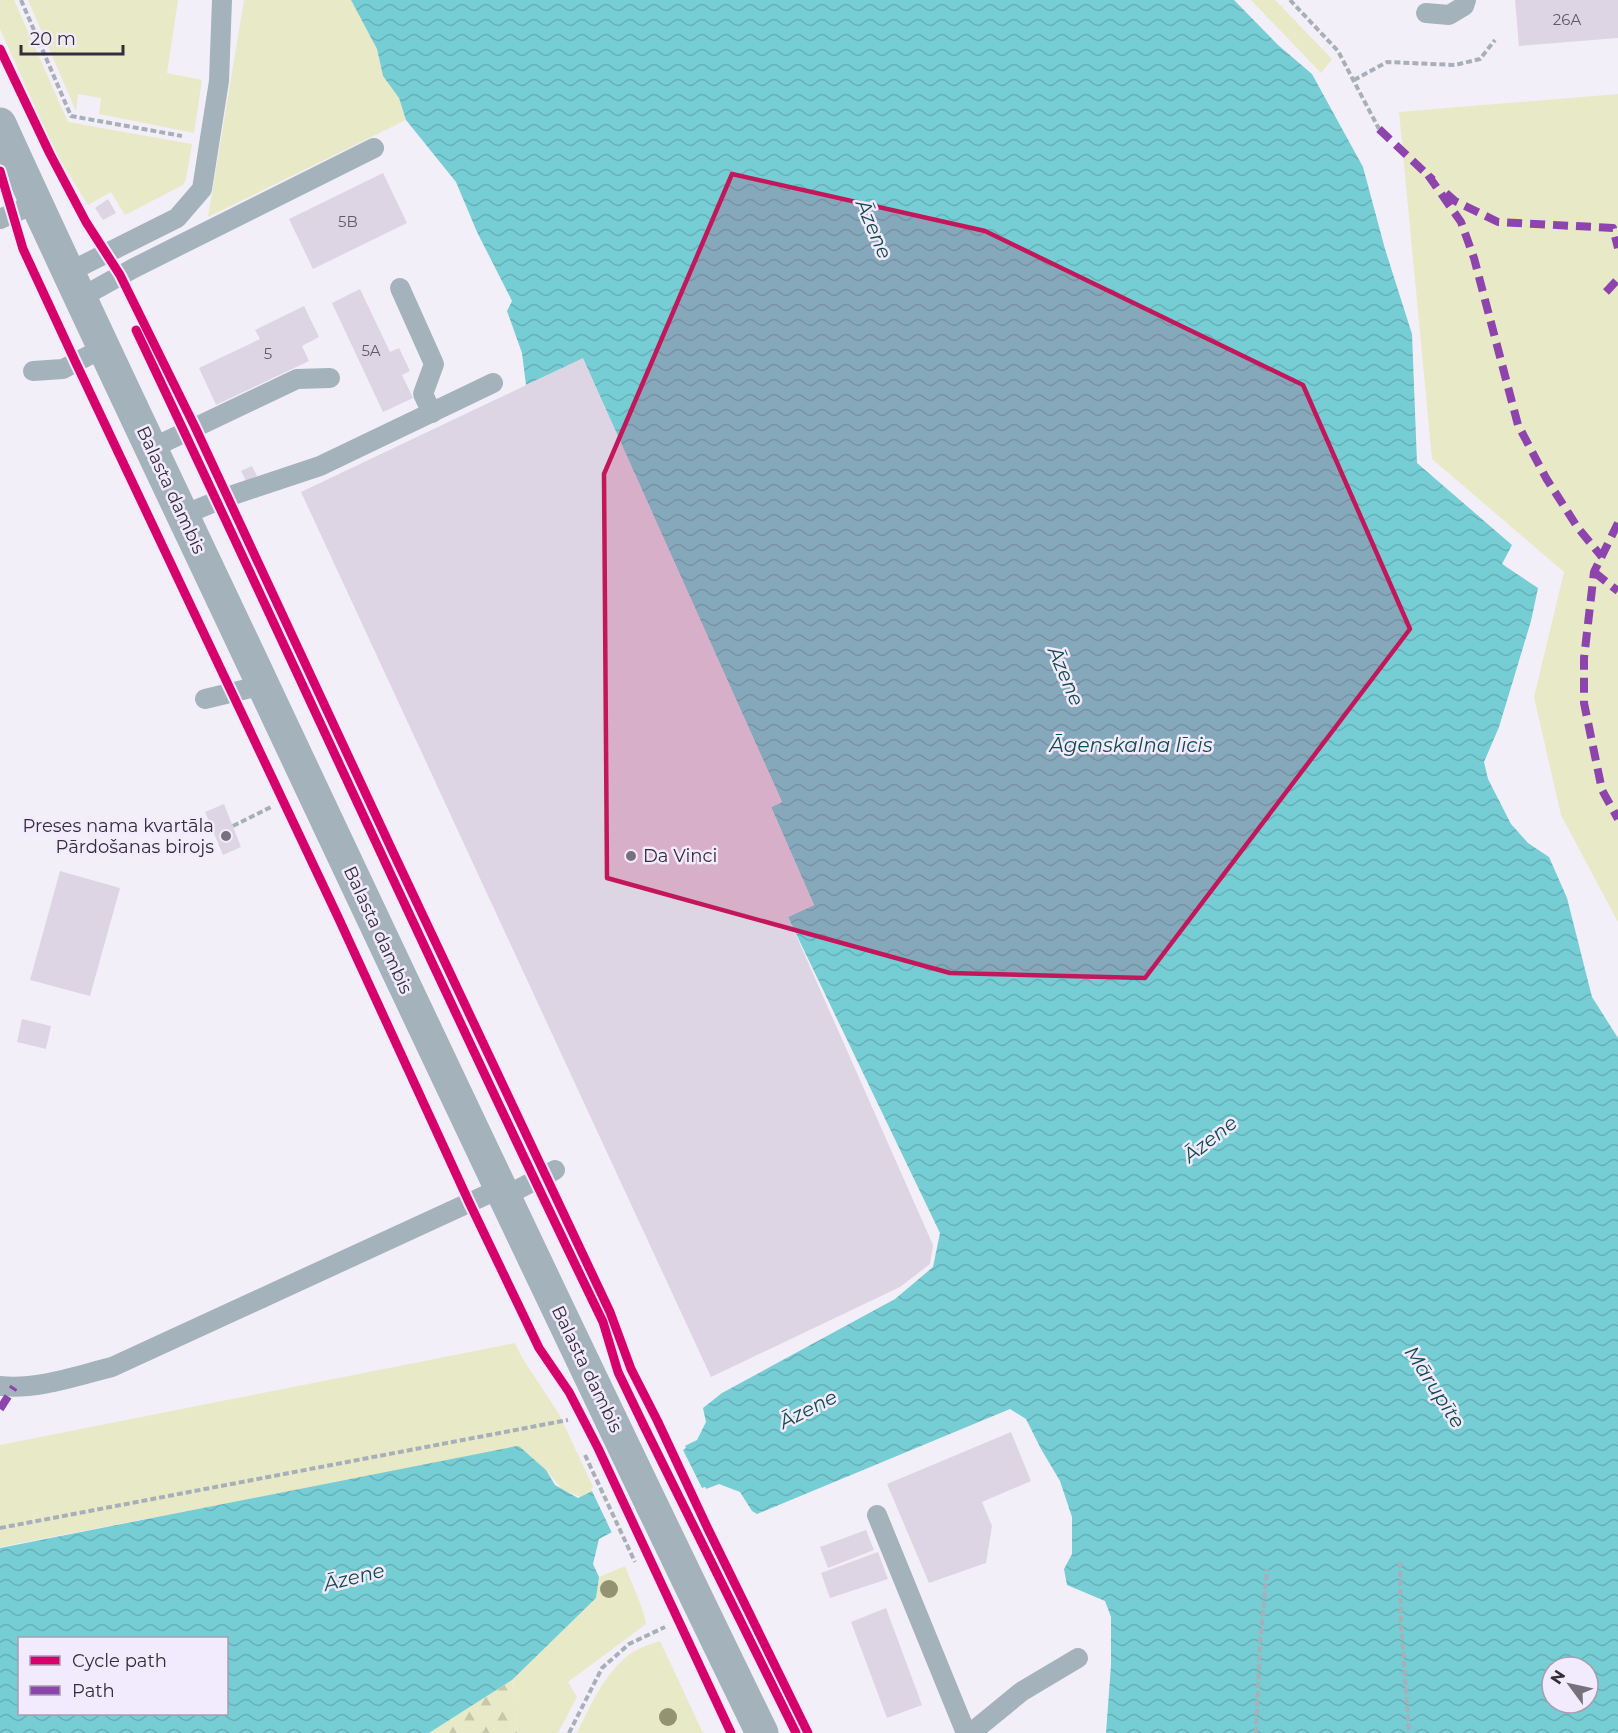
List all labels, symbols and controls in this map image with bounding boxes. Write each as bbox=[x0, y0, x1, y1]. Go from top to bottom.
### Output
house number: 26A bbox=[1553, 10, 1581, 29]
scale bar bbox=[21, 18, 123, 56]
text: 20 m bbox=[30, 28, 76, 50]
water label: Āzene bbox=[850, 195, 897, 262]
house number: 5B bbox=[338, 212, 358, 231]
house number: 5A bbox=[361, 341, 381, 360]
house number: 5 bbox=[264, 344, 272, 363]
street label: Balasta dambis bbox=[132, 423, 210, 558]
water label: Āzene bbox=[1042, 642, 1089, 709]
water label: Āgenskalna līcis bbox=[1048, 733, 1213, 757]
place label: Preses nama kvartāla Pārdošanas birojs bbox=[22, 815, 214, 858]
marker: Preses nama kvartāla Pārdošanas birojs bbox=[219, 829, 233, 843]
place label: Da Vinci bbox=[643, 845, 717, 867]
marker: Da Vinci bbox=[624, 849, 638, 863]
street label: Balasta dambis bbox=[339, 863, 417, 998]
water label: Āzene bbox=[1177, 1110, 1242, 1168]
street label: Balasta dambis bbox=[547, 1302, 627, 1436]
water label: Mārupīte bbox=[1400, 1342, 1470, 1432]
water label: Āzene bbox=[774, 1384, 841, 1434]
water label: Āzene bbox=[320, 1558, 387, 1596]
legend bbox=[18, 1637, 228, 1715]
text: Cycle path bbox=[72, 1650, 167, 1672]
north arrow bbox=[1540, 1655, 1600, 1715]
text: N bbox=[1546, 1667, 1569, 1688]
text: Path bbox=[72, 1680, 115, 1702]

